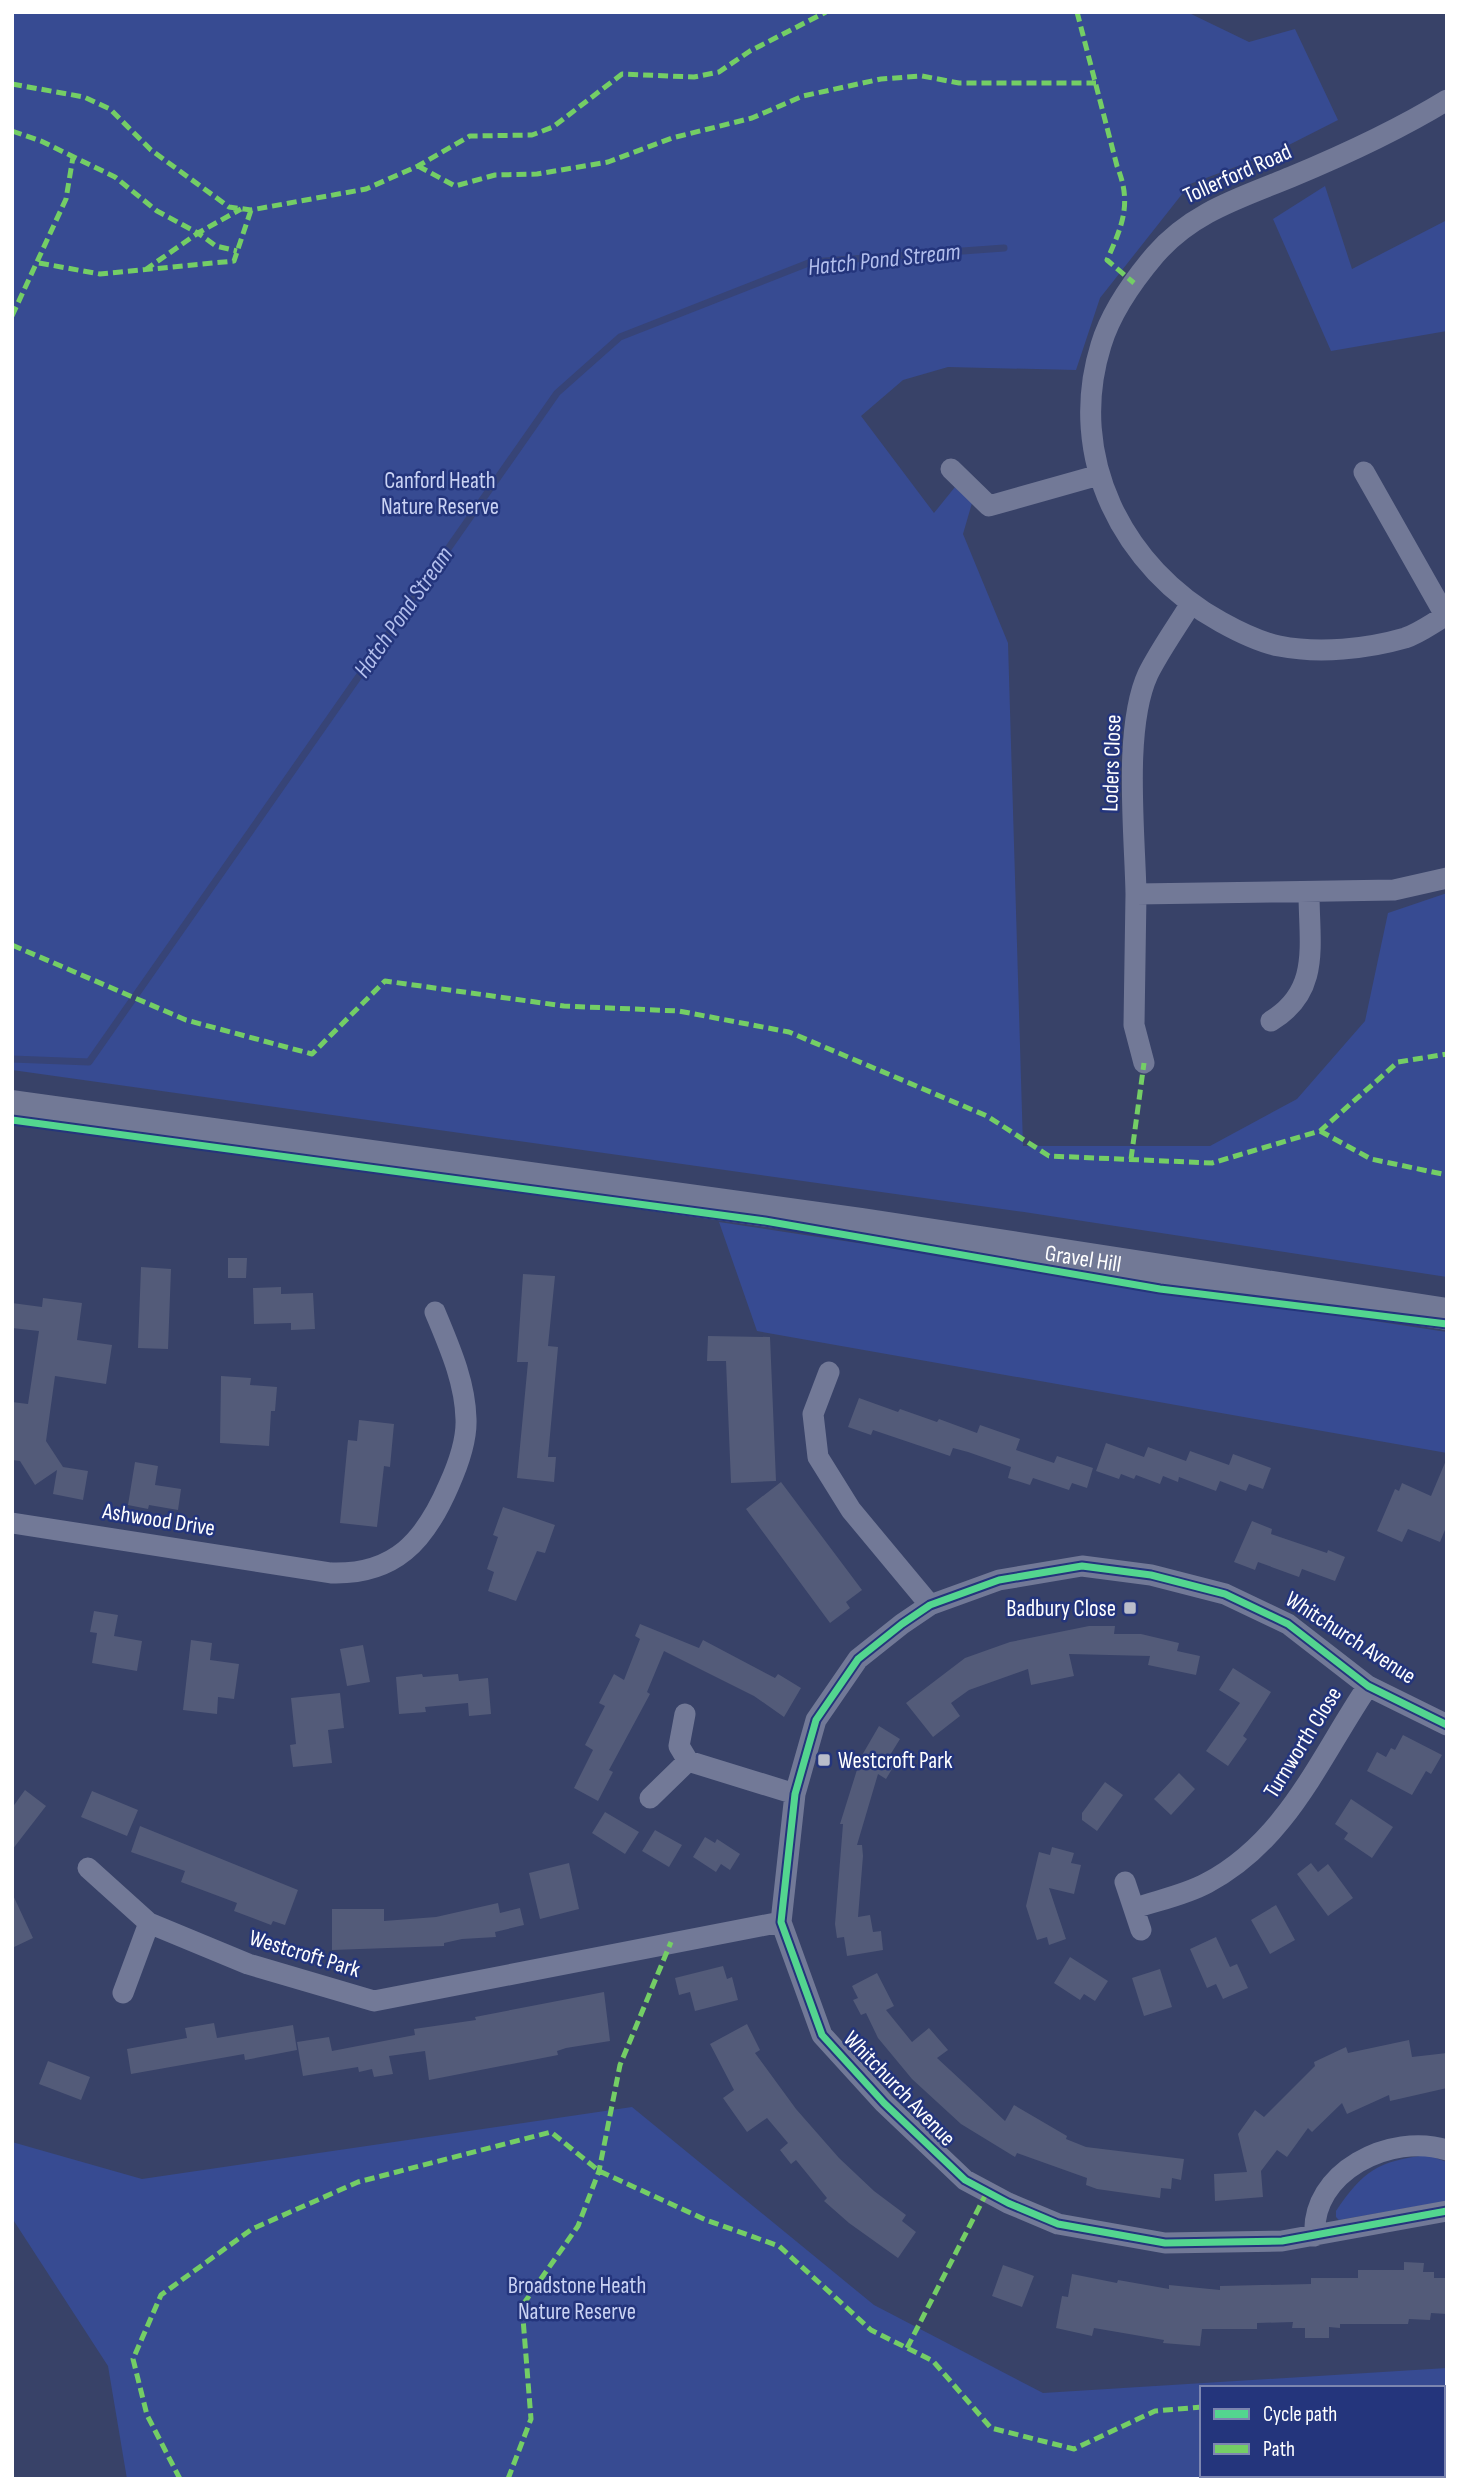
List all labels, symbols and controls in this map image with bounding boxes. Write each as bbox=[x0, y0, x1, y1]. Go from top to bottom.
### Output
street label: Tollerford Road bbox=[1179, 138, 1296, 210]
water label: Hatch Pond Stream bbox=[806, 237, 962, 282]
park label: Canford Heath Nature Reserve bbox=[381, 467, 499, 521]
water label: Hatch Pond Stream bbox=[348, 541, 459, 683]
street label: Loders Close bbox=[1096, 714, 1128, 812]
street label: Gravel Hill bbox=[1043, 1239, 1123, 1279]
street label: Ashwood Drive bbox=[100, 1497, 217, 1543]
street label: Whitchurch Avenue bbox=[1280, 1585, 1421, 1690]
place label: Badbury Close bbox=[1006, 1595, 1116, 1623]
marker: Badbury Close bbox=[1122, 1600, 1138, 1616]
street label: Turnworth Close bbox=[1258, 1682, 1348, 1803]
place label: Westcroft Park bbox=[838, 1747, 953, 1775]
marker: Westcroft Park bbox=[816, 1752, 832, 1768]
street label: Westcroft Park bbox=[246, 1924, 364, 1984]
street label: Whitchurch Avenue bbox=[837, 2025, 961, 2152]
park label: Broadstone Heath Nature Reserve bbox=[508, 2272, 646, 2326]
legend bbox=[1200, 2386, 1445, 2477]
text: Cycle path bbox=[1263, 2402, 1337, 2427]
text: Path bbox=[1263, 2437, 1295, 2462]

